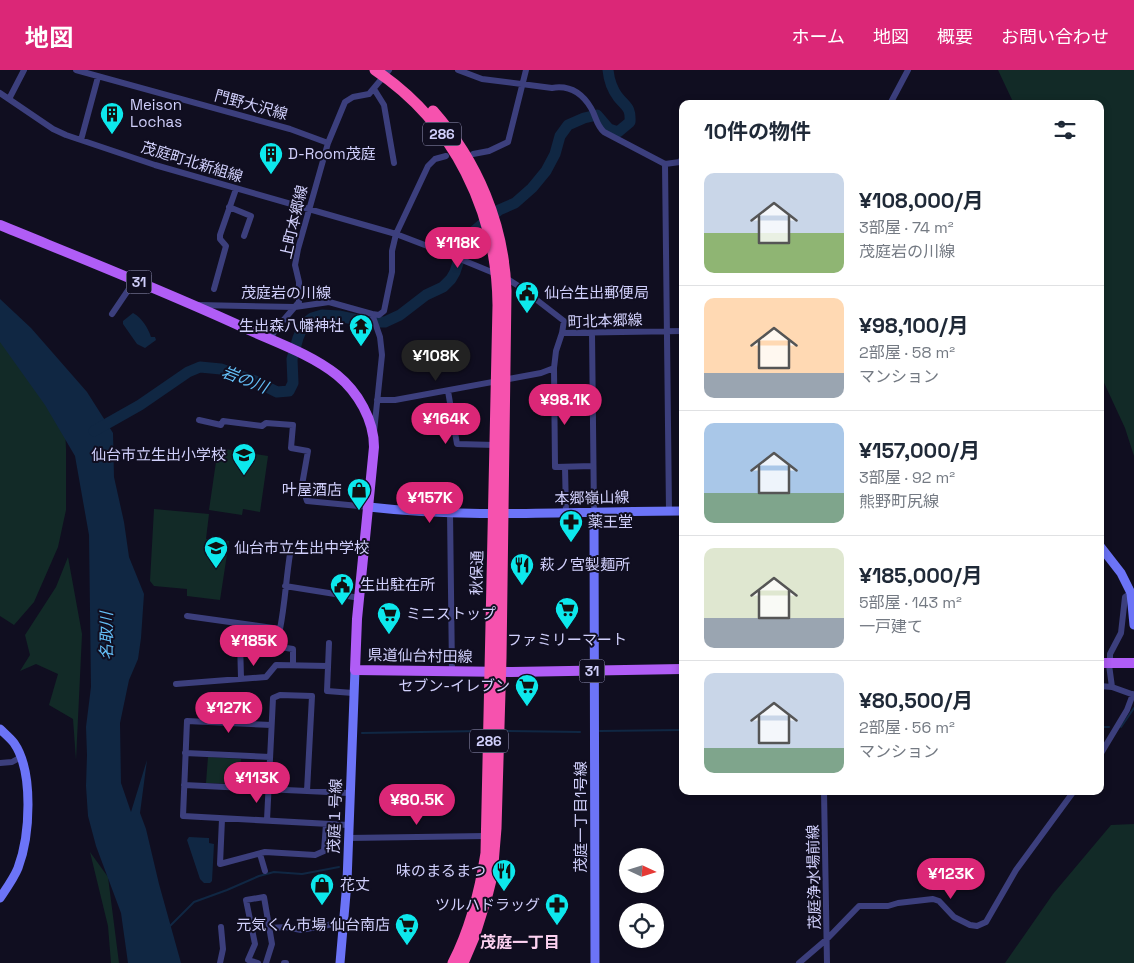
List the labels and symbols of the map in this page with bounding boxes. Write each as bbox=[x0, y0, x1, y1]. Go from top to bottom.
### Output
street label: 門野大沢線 bbox=[212, 86, 290, 123]
place label: Meison Lochas bbox=[130, 95, 182, 131]
building icon: Meison Lochas bbox=[99, 101, 125, 135]
road number: 286 bbox=[423, 122, 461, 146]
street label: 茂庭町北新組線 bbox=[139, 137, 245, 186]
building icon: D-Room茂庭 bbox=[258, 141, 284, 175]
place label: D-Room茂庭 bbox=[288, 144, 376, 163]
street label: 上町本郷線 bbox=[276, 183, 311, 261]
pin: ¥118K bbox=[423, 226, 493, 269]
road number: 31 bbox=[126, 270, 152, 293]
public building icon: 仙台生出郵便局 bbox=[514, 280, 540, 314]
street label: 茂庭岩の川線 bbox=[241, 283, 331, 302]
place label: 仙台生出郵便局 bbox=[544, 283, 649, 302]
street label: 町北本郷線 bbox=[567, 310, 643, 331]
temple icon: 生出森八幡神社 bbox=[348, 313, 374, 347]
place label: 生出森八幡神社 bbox=[239, 316, 344, 335]
pin: ¥108K bbox=[401, 340, 471, 382]
water label: 岩の川 bbox=[219, 361, 273, 399]
pin: ¥98.1K bbox=[524, 384, 606, 426]
pin: ¥164K bbox=[411, 402, 481, 445]
school or university icon: 仙台市立生出小学校 bbox=[231, 442, 257, 476]
place label: 仙台市立生出小学校 bbox=[91, 445, 226, 464]
shop icon: 叶屋酒店 bbox=[346, 477, 372, 511]
place label: 叶屋酒店 bbox=[282, 480, 342, 499]
pin: ¥157K bbox=[395, 482, 465, 524]
street label: 本郷嶺山線 bbox=[554, 487, 630, 508]
pharmacy icon: 薬王堂 bbox=[558, 509, 584, 543]
place label: 薬王堂 bbox=[588, 512, 633, 531]
school or university icon: 仙台市立生出中学校 bbox=[203, 535, 229, 569]
place label: 仙台市立生出中学校 bbox=[234, 538, 369, 557]
street label: 秋保通 bbox=[467, 550, 486, 596]
restaurant icon: 萩ノ宮製麺所 bbox=[509, 552, 535, 586]
place label: 萩ノ宮製麺所 bbox=[540, 555, 630, 574]
public building icon: 生出駐在所 bbox=[329, 572, 355, 606]
place label: 生出駐在所 bbox=[360, 575, 435, 594]
supermarket icon: ファミリーマート bbox=[554, 596, 580, 630]
supermarket icon: ミニストップ bbox=[376, 601, 402, 635]
place label: ミニストップ bbox=[406, 604, 496, 623]
water label: 名取川 bbox=[96, 610, 117, 660]
pin: ¥185K bbox=[219, 624, 289, 667]
place label: ファミリーマート bbox=[507, 630, 627, 649]
street label: 県道仙台村田線 bbox=[367, 645, 473, 666]
road number: 31 bbox=[580, 660, 604, 682]
supermarket icon: セブン-イレブン bbox=[514, 673, 540, 707]
place label: セブン-イレブン bbox=[398, 676, 510, 695]
pin: ¥127K bbox=[194, 692, 264, 734]
road number: 286 bbox=[470, 729, 508, 752]
street label: 茂庭一丁目1号線 bbox=[571, 761, 590, 873]
pin: ¥113K bbox=[222, 762, 292, 804]
street label: 茂庭１号線 bbox=[324, 778, 345, 854]
pin: ¥80.5K bbox=[376, 784, 458, 826]
street label: 茂庭浄水場前線 bbox=[803, 824, 824, 930]
north arrow bbox=[619, 848, 664, 892]
restaurant icon: 味のまるまつ bbox=[491, 858, 517, 892]
pin: ¥123K bbox=[916, 858, 986, 900]
place label: 味のまるまつ bbox=[396, 861, 486, 880]
shop icon: 花丈 bbox=[309, 872, 335, 906]
place label: 花丈 bbox=[340, 875, 370, 894]
pharmacy icon: ツルハドラッグ bbox=[544, 892, 570, 926]
place label: ツルハドラッグ bbox=[435, 895, 540, 914]
supermarket icon: 元気くん市場 仙台南店 bbox=[394, 912, 420, 946]
place label: 元気くん市場 仙台南店 bbox=[236, 915, 390, 934]
district label: 茂庭一丁目 bbox=[480, 932, 560, 953]

